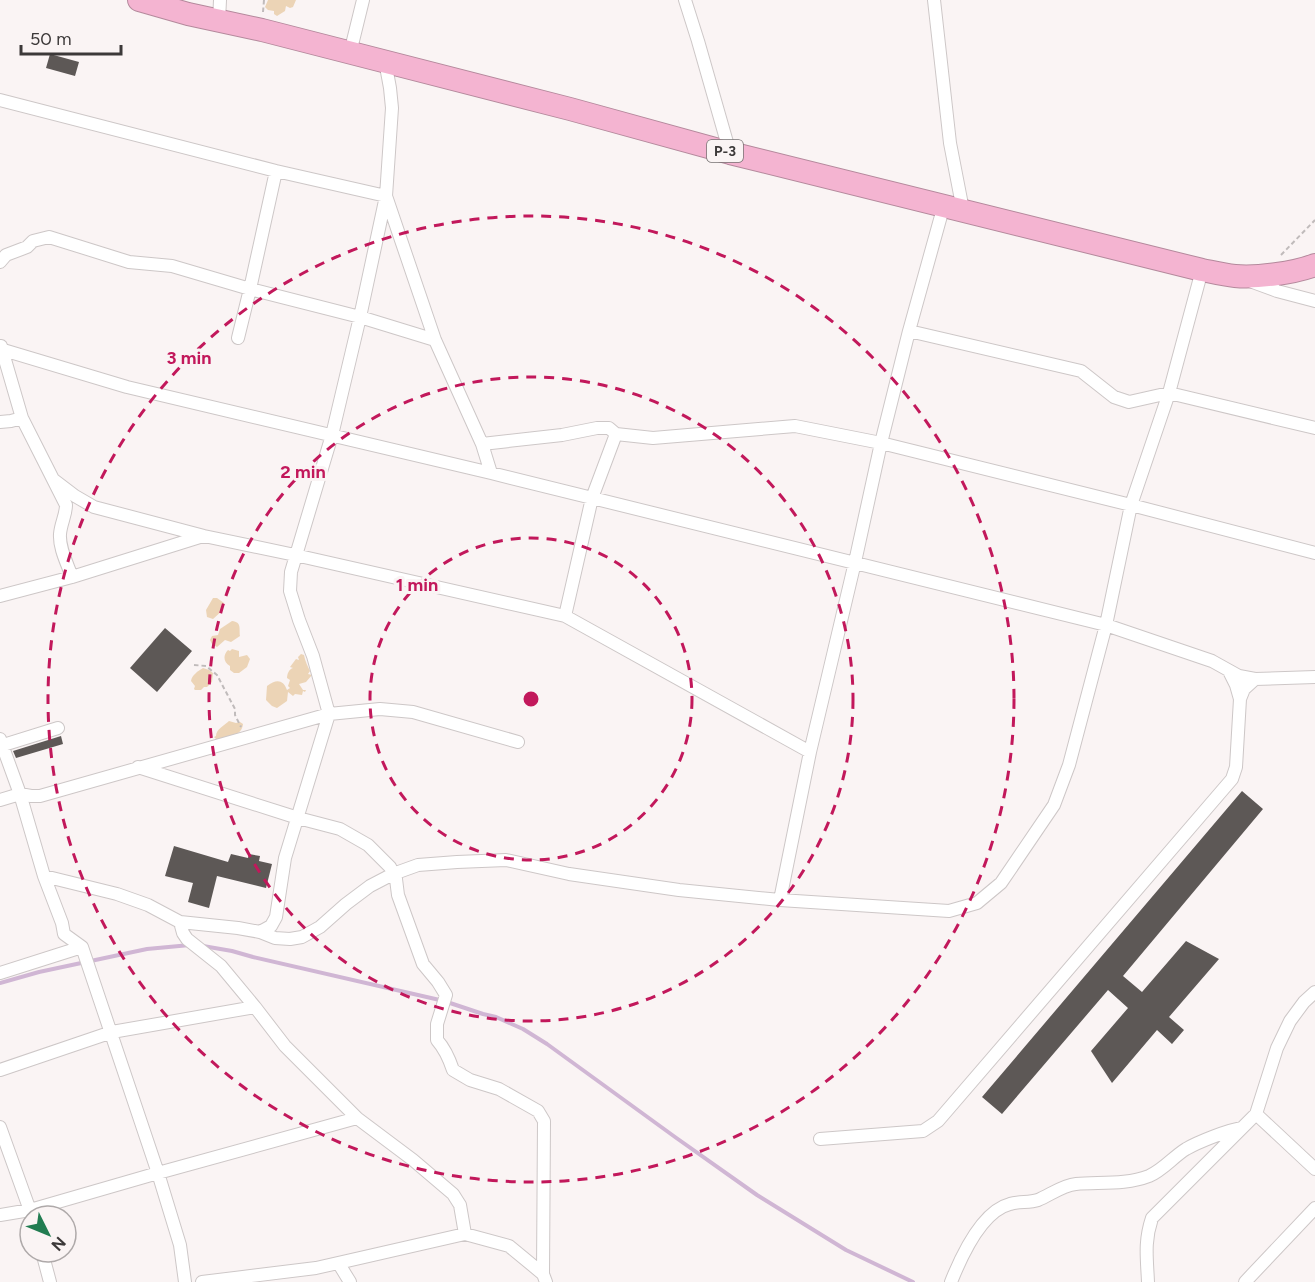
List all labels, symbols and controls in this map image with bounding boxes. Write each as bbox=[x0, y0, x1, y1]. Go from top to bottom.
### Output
scale bar bbox=[21, 18, 122, 56]
text: 50 m bbox=[30, 28, 72, 50]
road number: P-3 bbox=[707, 140, 743, 162]
text: 3 min bbox=[167, 347, 211, 369]
text: 2 min bbox=[280, 461, 326, 483]
text: 1 min bbox=[396, 574, 438, 596]
centre of rings bbox=[521, 689, 541, 709]
north arrow bbox=[18, 1204, 78, 1264]
text: N bbox=[47, 1233, 70, 1255]

